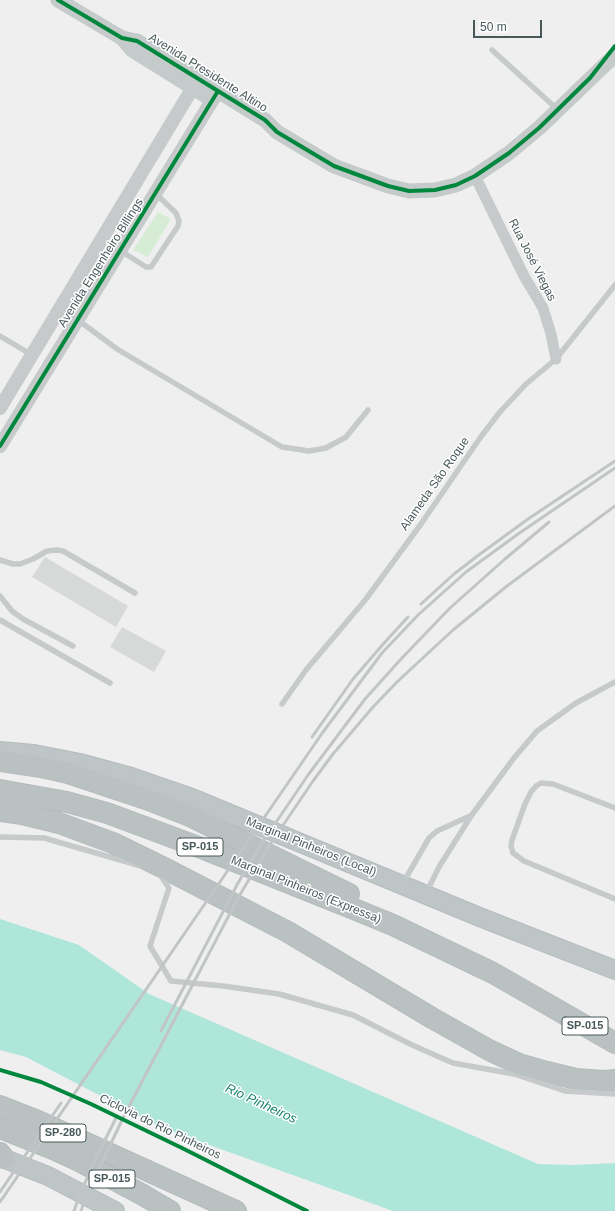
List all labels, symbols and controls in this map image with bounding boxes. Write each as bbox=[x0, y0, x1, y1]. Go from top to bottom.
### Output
scale bar bbox=[475, 12, 544, 38]
text: 50 m bbox=[480, 20, 507, 34]
street label: Avenida Presidente Altino bbox=[146, 31, 270, 115]
street label: Avenida Engenheiro Billings bbox=[55, 196, 147, 330]
street label: Rua José Viegas bbox=[505, 216, 559, 304]
street label: Alameda São Roque bbox=[397, 435, 473, 533]
street label: Marginal Pinheiros (Local) bbox=[244, 814, 378, 880]
road number: SP-015 bbox=[177, 838, 223, 856]
street label: Marginal Pinheiros (Expressa) bbox=[229, 853, 383, 927]
road number: SP-015 bbox=[562, 1017, 608, 1035]
water label: Rio Pinheiros bbox=[223, 1081, 299, 1127]
street label: Ciclovia do Rio Pinheiros bbox=[97, 1091, 223, 1163]
road number: SP-280 bbox=[40, 1124, 86, 1142]
road number: SP-015 bbox=[89, 1170, 135, 1188]

